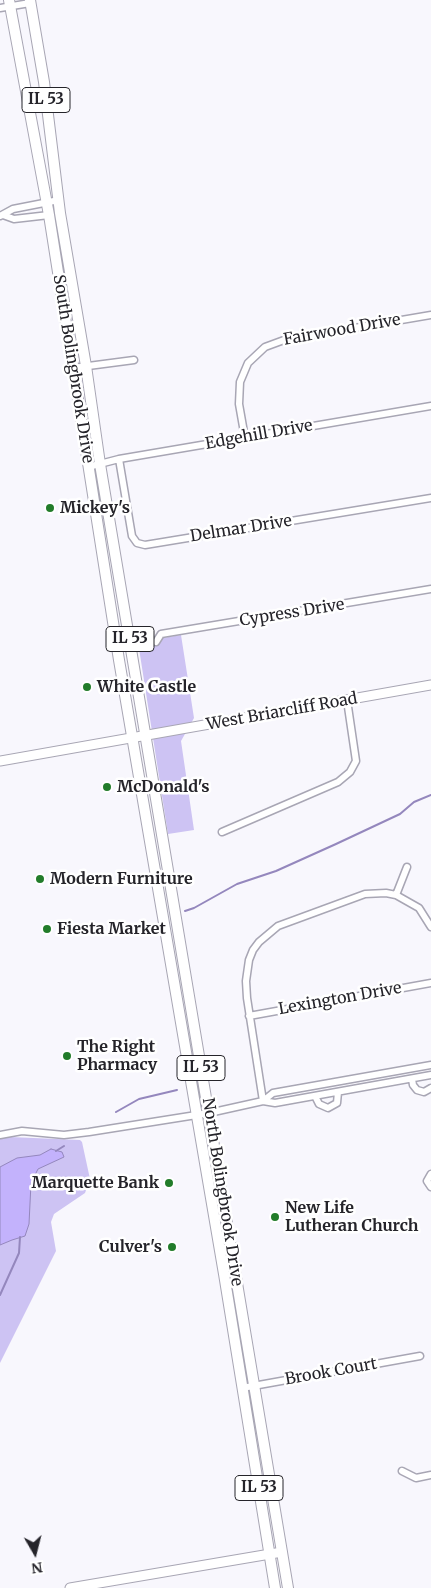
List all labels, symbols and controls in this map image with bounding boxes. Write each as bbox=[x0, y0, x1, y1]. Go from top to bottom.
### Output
road number: IL 53 bbox=[22, 88, 70, 112]
street label: South Bolingbrook Drive bbox=[49, 273, 97, 465]
street label: Fairwood Drive bbox=[282, 310, 402, 350]
street label: Edgehill Drive bbox=[204, 416, 314, 454]
place label: Mickey's bbox=[60, 498, 130, 518]
marker: Mickey's bbox=[44, 502, 56, 514]
street label: Delmar Drive bbox=[189, 511, 293, 547]
street label: Cypress Drive bbox=[238, 595, 346, 631]
road number: IL 53 bbox=[106, 626, 154, 652]
place label: White Castle bbox=[97, 677, 196, 697]
marker: White Castle bbox=[81, 681, 93, 693]
street label: West Briarcliff Road bbox=[205, 689, 359, 735]
place label: McDonald's bbox=[117, 777, 210, 797]
marker: McDonald's bbox=[101, 781, 113, 793]
place label: Modern Furniture bbox=[50, 869, 193, 889]
marker: Modern Furniture bbox=[34, 873, 46, 885]
place label: Fiesta Market bbox=[57, 919, 166, 939]
marker: Fiesta Market bbox=[41, 923, 53, 935]
street label: Lexington Drive bbox=[277, 979, 403, 1019]
place label: The Right Pharmacy bbox=[77, 1037, 157, 1075]
marker: The Right Pharmacy bbox=[61, 1050, 73, 1062]
road number: IL 53 bbox=[177, 1056, 225, 1080]
street label: North Bolingbrook Drive bbox=[198, 1096, 246, 1288]
place label: Marquette Bank bbox=[31, 1173, 159, 1193]
marker: Marquette Bank bbox=[163, 1177, 175, 1189]
place label: New Life Lutheran Church bbox=[285, 1198, 418, 1236]
marker: New Life Lutheran Church bbox=[269, 1211, 281, 1223]
place label: Culver's bbox=[99, 1237, 162, 1257]
marker: Culver's bbox=[166, 1241, 178, 1253]
street label: Brook Court bbox=[283, 1354, 379, 1390]
road number: IL 53 bbox=[235, 1476, 283, 1500]
north arrow bbox=[10, 1528, 60, 1578]
text: N bbox=[30, 1558, 44, 1578]

